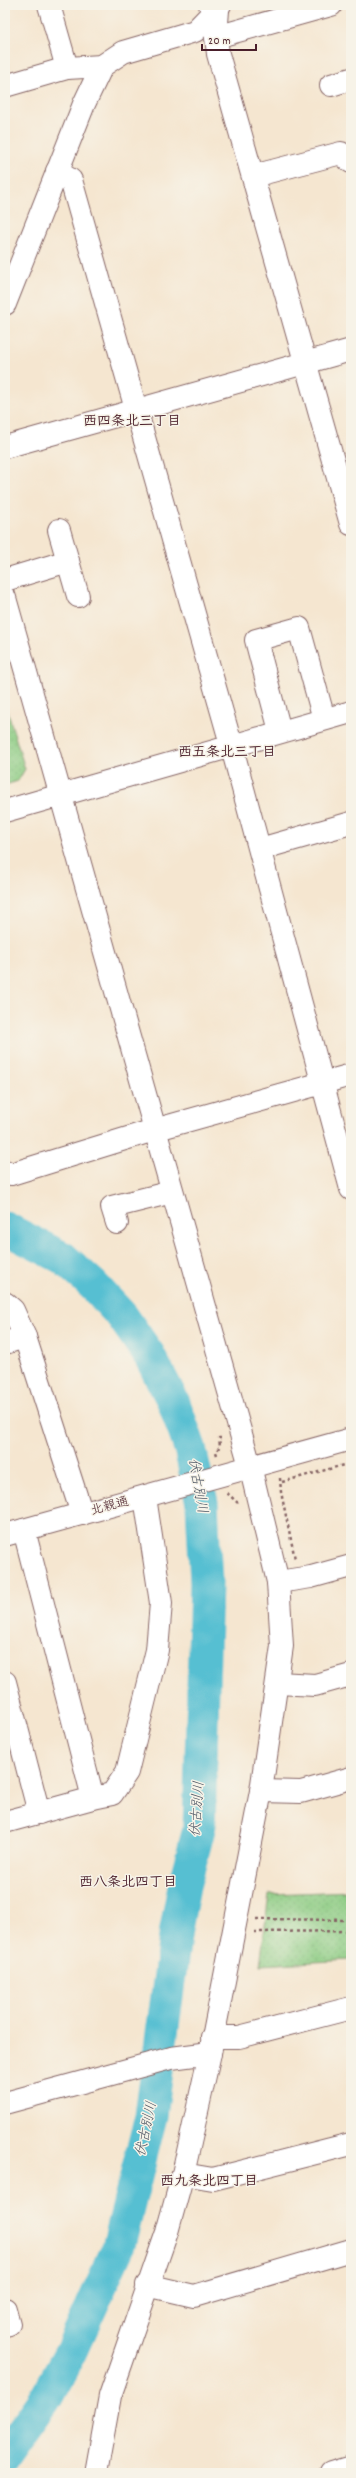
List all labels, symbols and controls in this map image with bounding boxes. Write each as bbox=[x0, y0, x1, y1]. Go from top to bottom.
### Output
scale bar bbox=[202, 26, 256, 52]
text: 20 m bbox=[208, 33, 231, 50]
district label: 西四条北三丁目 bbox=[83, 412, 181, 432]
district label: 西五条北三丁目 bbox=[178, 743, 276, 763]
water label: 伏古別川 bbox=[182, 1457, 212, 1515]
street label: 北親通 bbox=[89, 1493, 131, 1521]
water label: 伏古別川 bbox=[186, 1780, 210, 1838]
district label: 西八条北四丁目 bbox=[79, 1873, 177, 1893]
water label: 伏古別川 bbox=[131, 2100, 163, 2158]
district label: 西九条北四丁目 bbox=[160, 2172, 258, 2192]

